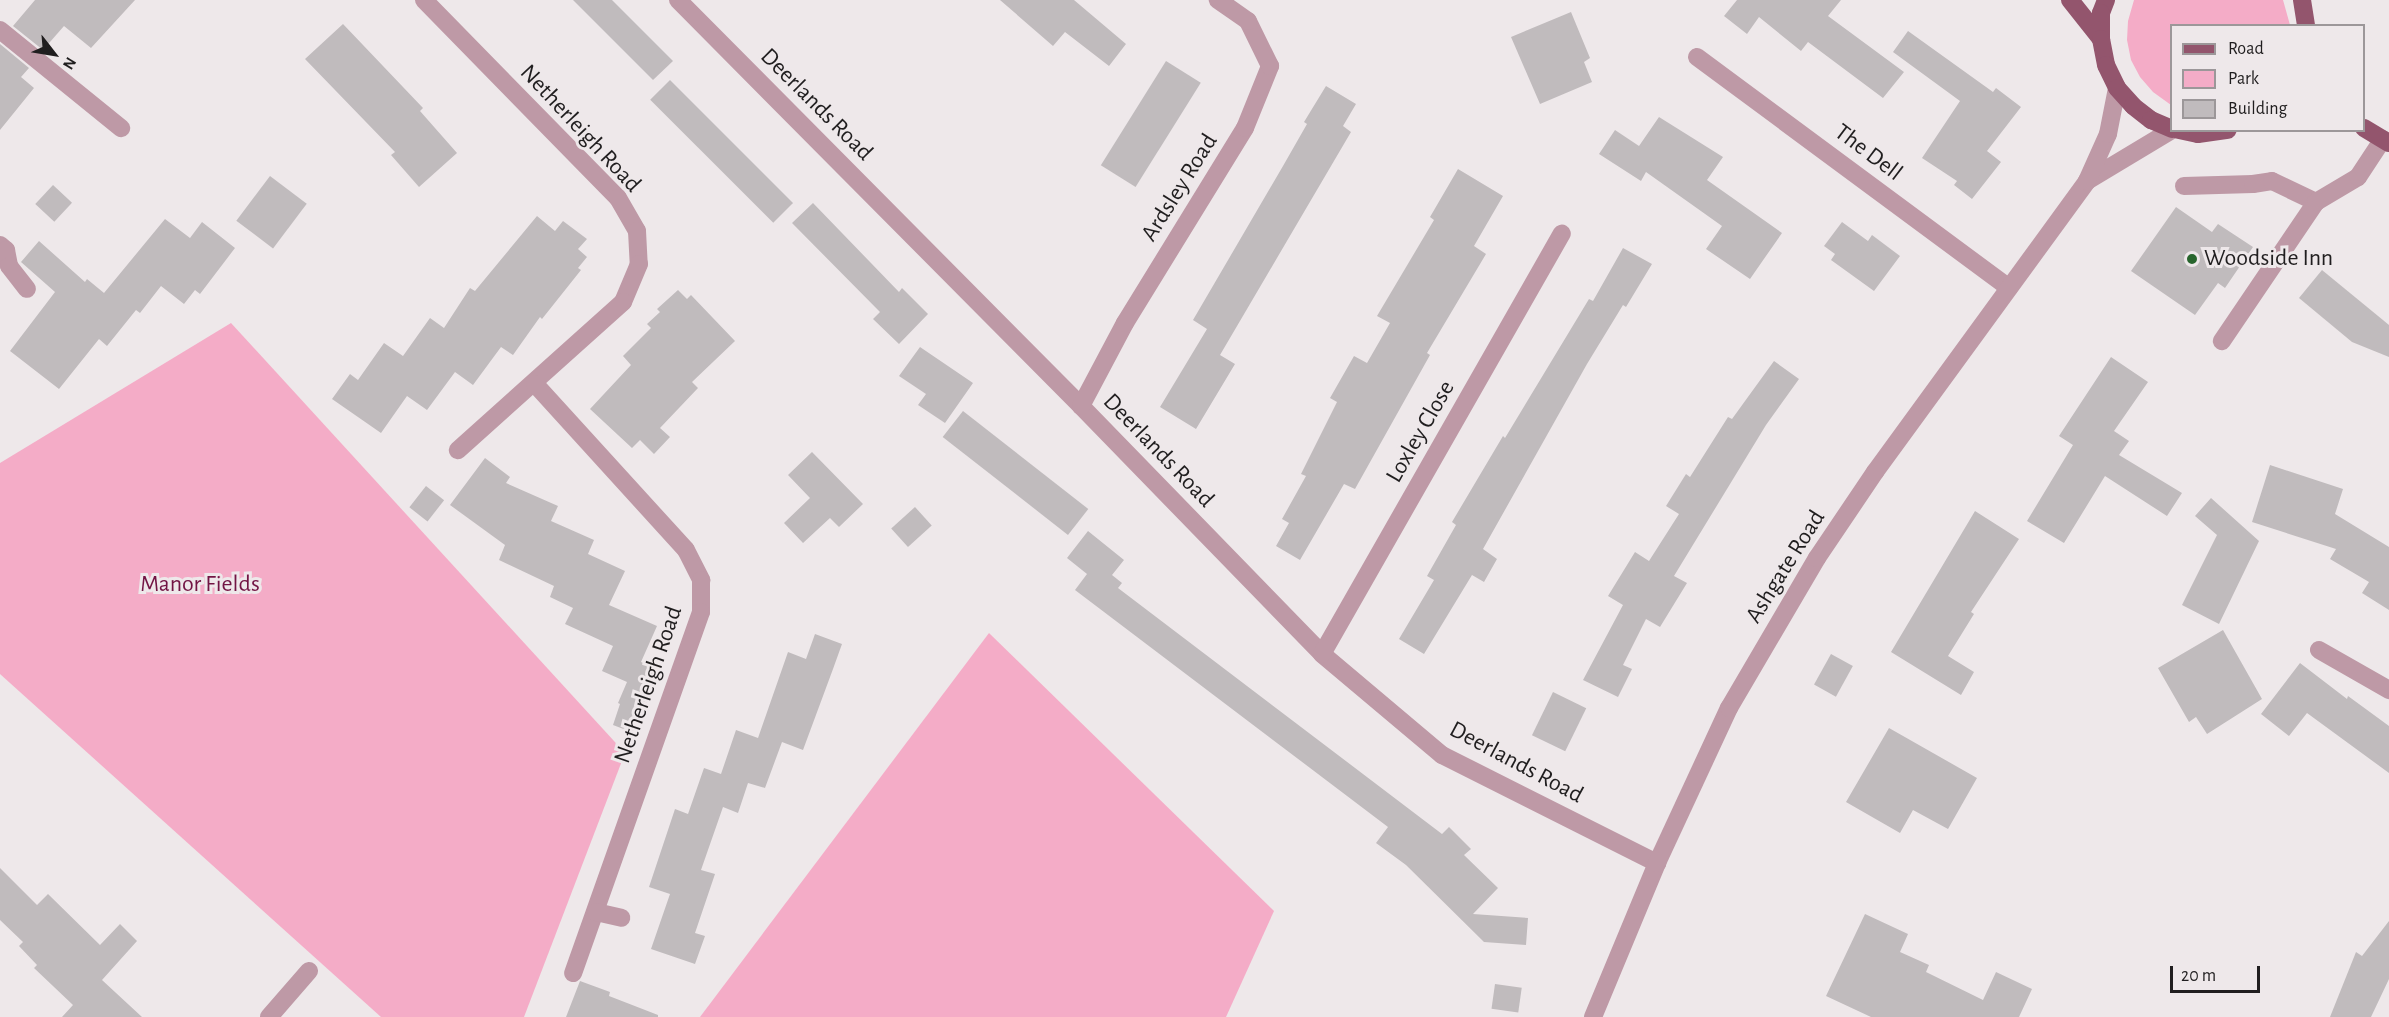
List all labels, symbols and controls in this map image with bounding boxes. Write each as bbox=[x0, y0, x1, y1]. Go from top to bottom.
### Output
north arrow bbox=[24, 24, 84, 84]
legend bbox=[2170, 24, 2365, 132]
text: Road bbox=[2228, 40, 2264, 58]
street label: Deerlands Road bbox=[754, 43, 878, 167]
text: N bbox=[60, 54, 79, 72]
street label: Netherleigh Road bbox=[513, 59, 647, 199]
text: Park bbox=[2228, 70, 2259, 88]
text: Building bbox=[2228, 100, 2287, 118]
street label: The Dell bbox=[1828, 118, 1908, 188]
street label: Ardsley Road bbox=[1136, 129, 1224, 247]
place label: Woodside Inn bbox=[2204, 245, 2333, 273]
marker: Woodside Inn bbox=[2185, 252, 2199, 266]
street label: Loxley Close bbox=[1380, 376, 1462, 488]
street label: Deerlands Road bbox=[1096, 388, 1220, 514]
street label: Ashgate Road bbox=[1740, 505, 1832, 629]
park label: Manor Fields bbox=[140, 571, 260, 599]
street label: Netherleigh Road bbox=[609, 602, 689, 768]
street label: Deerlands Road bbox=[1444, 716, 1588, 810]
scale bar bbox=[2173, 954, 2263, 992]
text: 20 m bbox=[2181, 967, 2216, 985]

